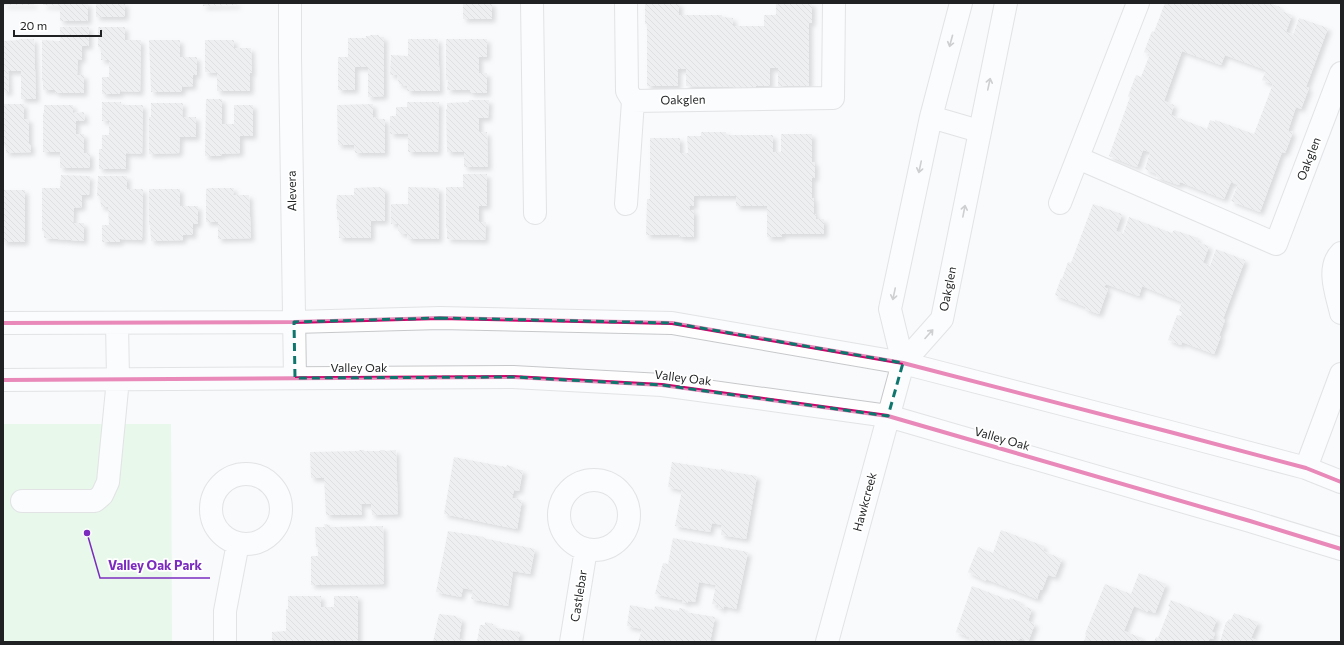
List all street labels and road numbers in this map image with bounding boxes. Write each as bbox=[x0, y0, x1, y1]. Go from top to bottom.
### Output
street label: Oakglen bbox=[660, 92, 706, 106]
street label: Oakglen bbox=[1293, 135, 1323, 182]
street label: Alevera bbox=[284, 171, 298, 212]
street label: Oakglen bbox=[936, 265, 958, 312]
street label: Valley Oak bbox=[330, 360, 388, 374]
street label: Valley Oak bbox=[654, 367, 713, 388]
street label: Valley Oak bbox=[973, 423, 1032, 453]
street label: Hawkcreek bbox=[849, 470, 879, 533]
street label: Castlebar bbox=[567, 569, 589, 623]

